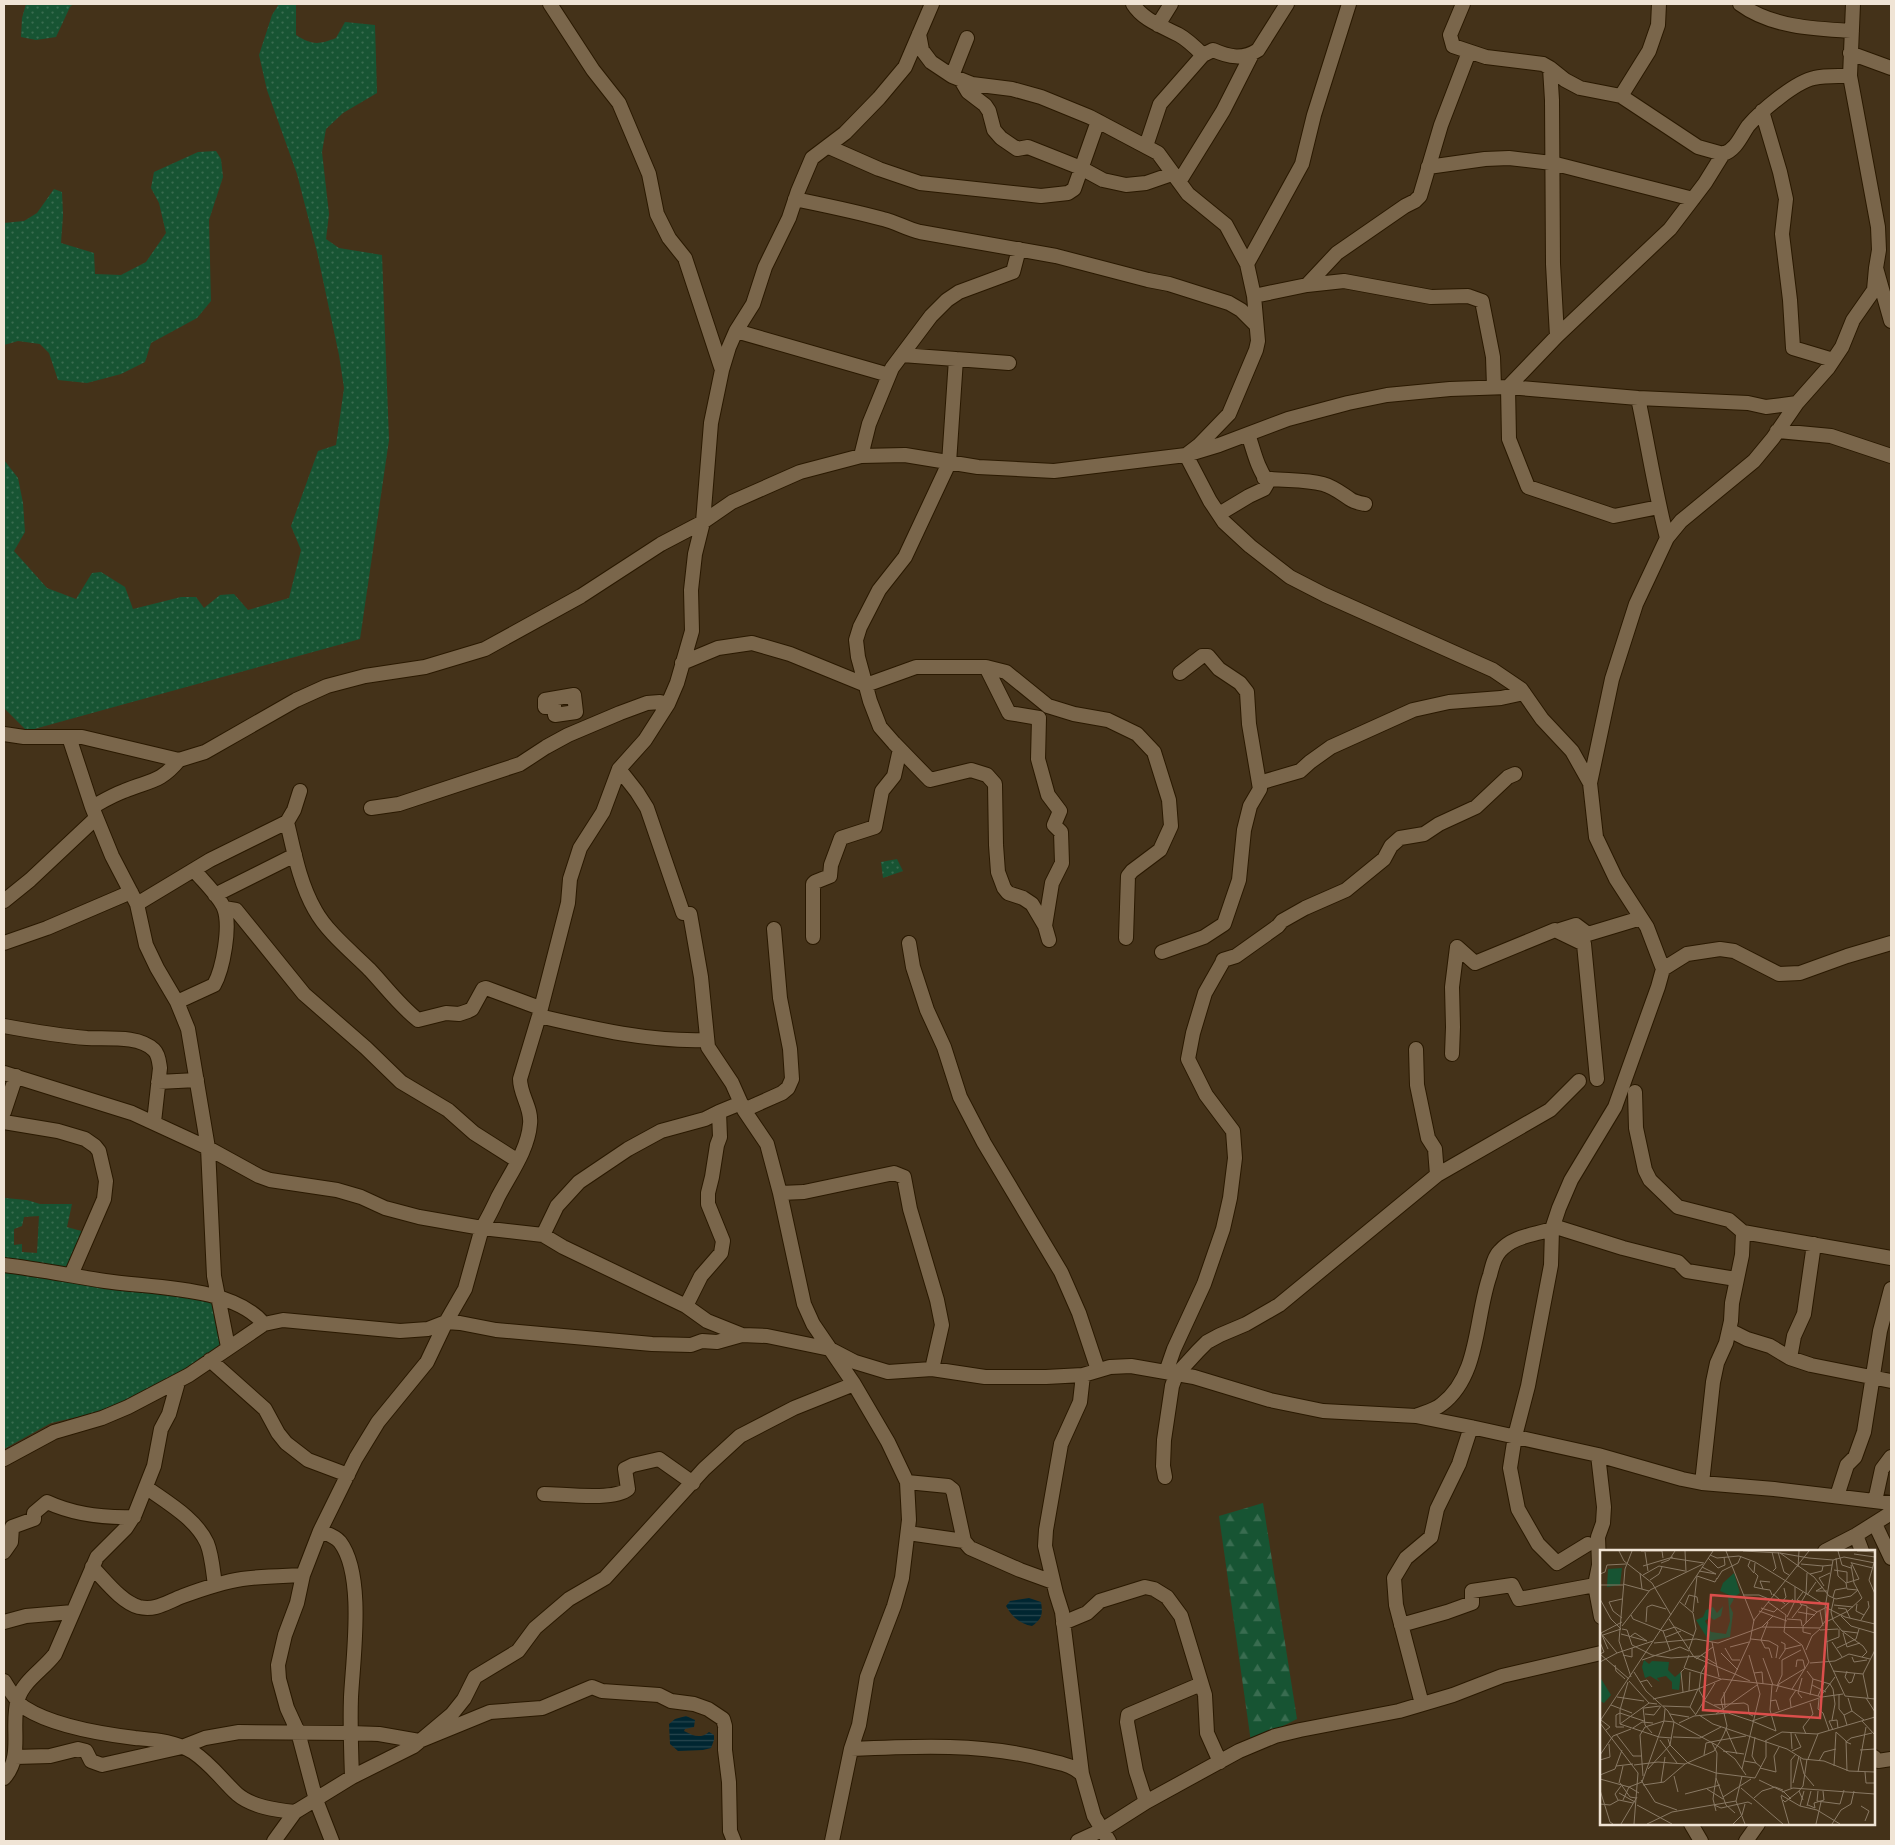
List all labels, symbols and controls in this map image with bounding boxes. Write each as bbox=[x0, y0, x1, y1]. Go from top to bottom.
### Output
inset map bbox=[1600, 1550, 1875, 1825]

